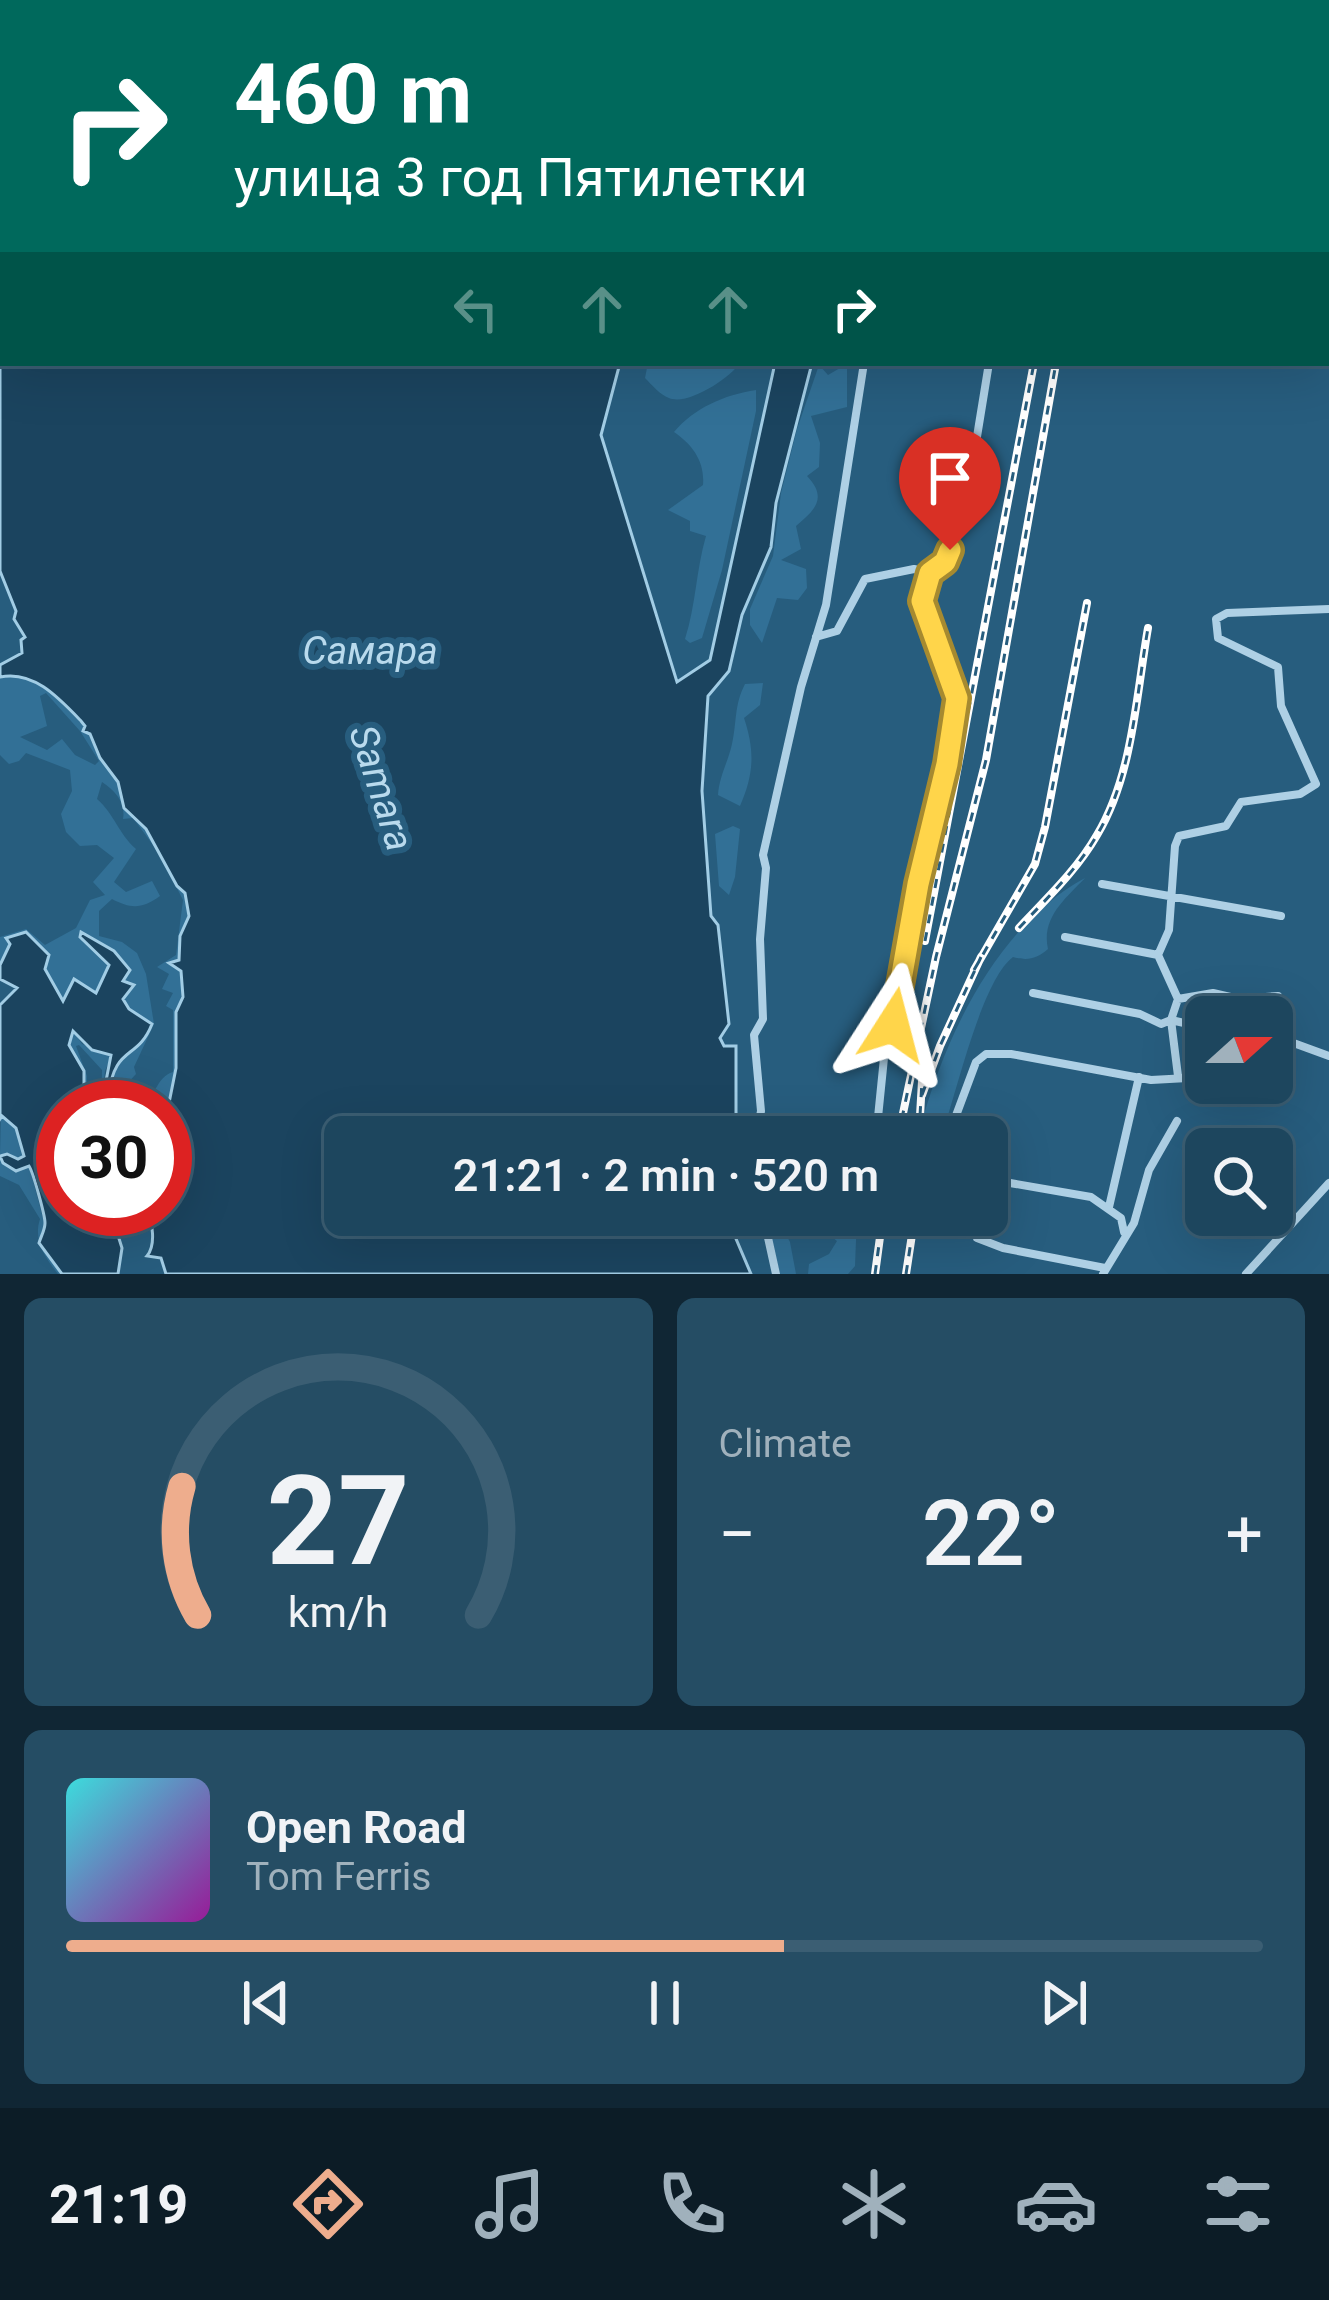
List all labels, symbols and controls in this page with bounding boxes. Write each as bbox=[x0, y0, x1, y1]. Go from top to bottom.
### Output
text: 460 m bbox=[234, 45, 472, 144]
icon: right bbox=[36, 48, 192, 204]
text: улица 3 год Пятилетки bbox=[234, 146, 808, 209]
icon: left bbox=[443, 276, 509, 342]
icon: ahead bbox=[569, 276, 635, 342]
icon: ahead bbox=[695, 276, 761, 342]
icon: right bbox=[821, 276, 887, 342]
pin bbox=[899, 427, 1001, 550]
icon: arrive bbox=[917, 445, 983, 511]
water label: Самара bbox=[302, 628, 438, 674]
water label: Samara bbox=[339, 719, 423, 857]
position arrow bbox=[830, 962, 956, 1088]
north arrow bbox=[1185, 996, 1293, 1104]
map controls bbox=[1185, 996, 1293, 1236]
speed limit sign: 30 bbox=[36, 1080, 192, 1236]
button: search bbox=[1185, 1128, 1293, 1236]
text: 21:21 · 2 min · 520 m bbox=[453, 1149, 879, 1202]
text: Climate bbox=[719, 1421, 852, 1467]
text: 27 bbox=[267, 1448, 410, 1594]
text: 22° bbox=[922, 1482, 1060, 1587]
text: − bbox=[719, 1496, 756, 1573]
text: + bbox=[1226, 1496, 1263, 1573]
text: km/h bbox=[288, 1587, 389, 1637]
text: Open Road bbox=[246, 1801, 467, 1854]
text: Tom Ferris bbox=[246, 1854, 431, 1900]
icon: previous bbox=[233, 1970, 299, 2036]
icon: pause bbox=[632, 1970, 698, 2036]
icon: next bbox=[1031, 1970, 1097, 2036]
icon: directions bbox=[286, 2162, 370, 2246]
icon: music bbox=[468, 2162, 552, 2246]
icon: phone bbox=[650, 2162, 734, 2246]
icon: climate bbox=[832, 2162, 916, 2246]
icon: car bbox=[1014, 2162, 1098, 2246]
icon: filters bbox=[1196, 2162, 1280, 2246]
text: 21:19 bbox=[49, 2173, 188, 2236]

